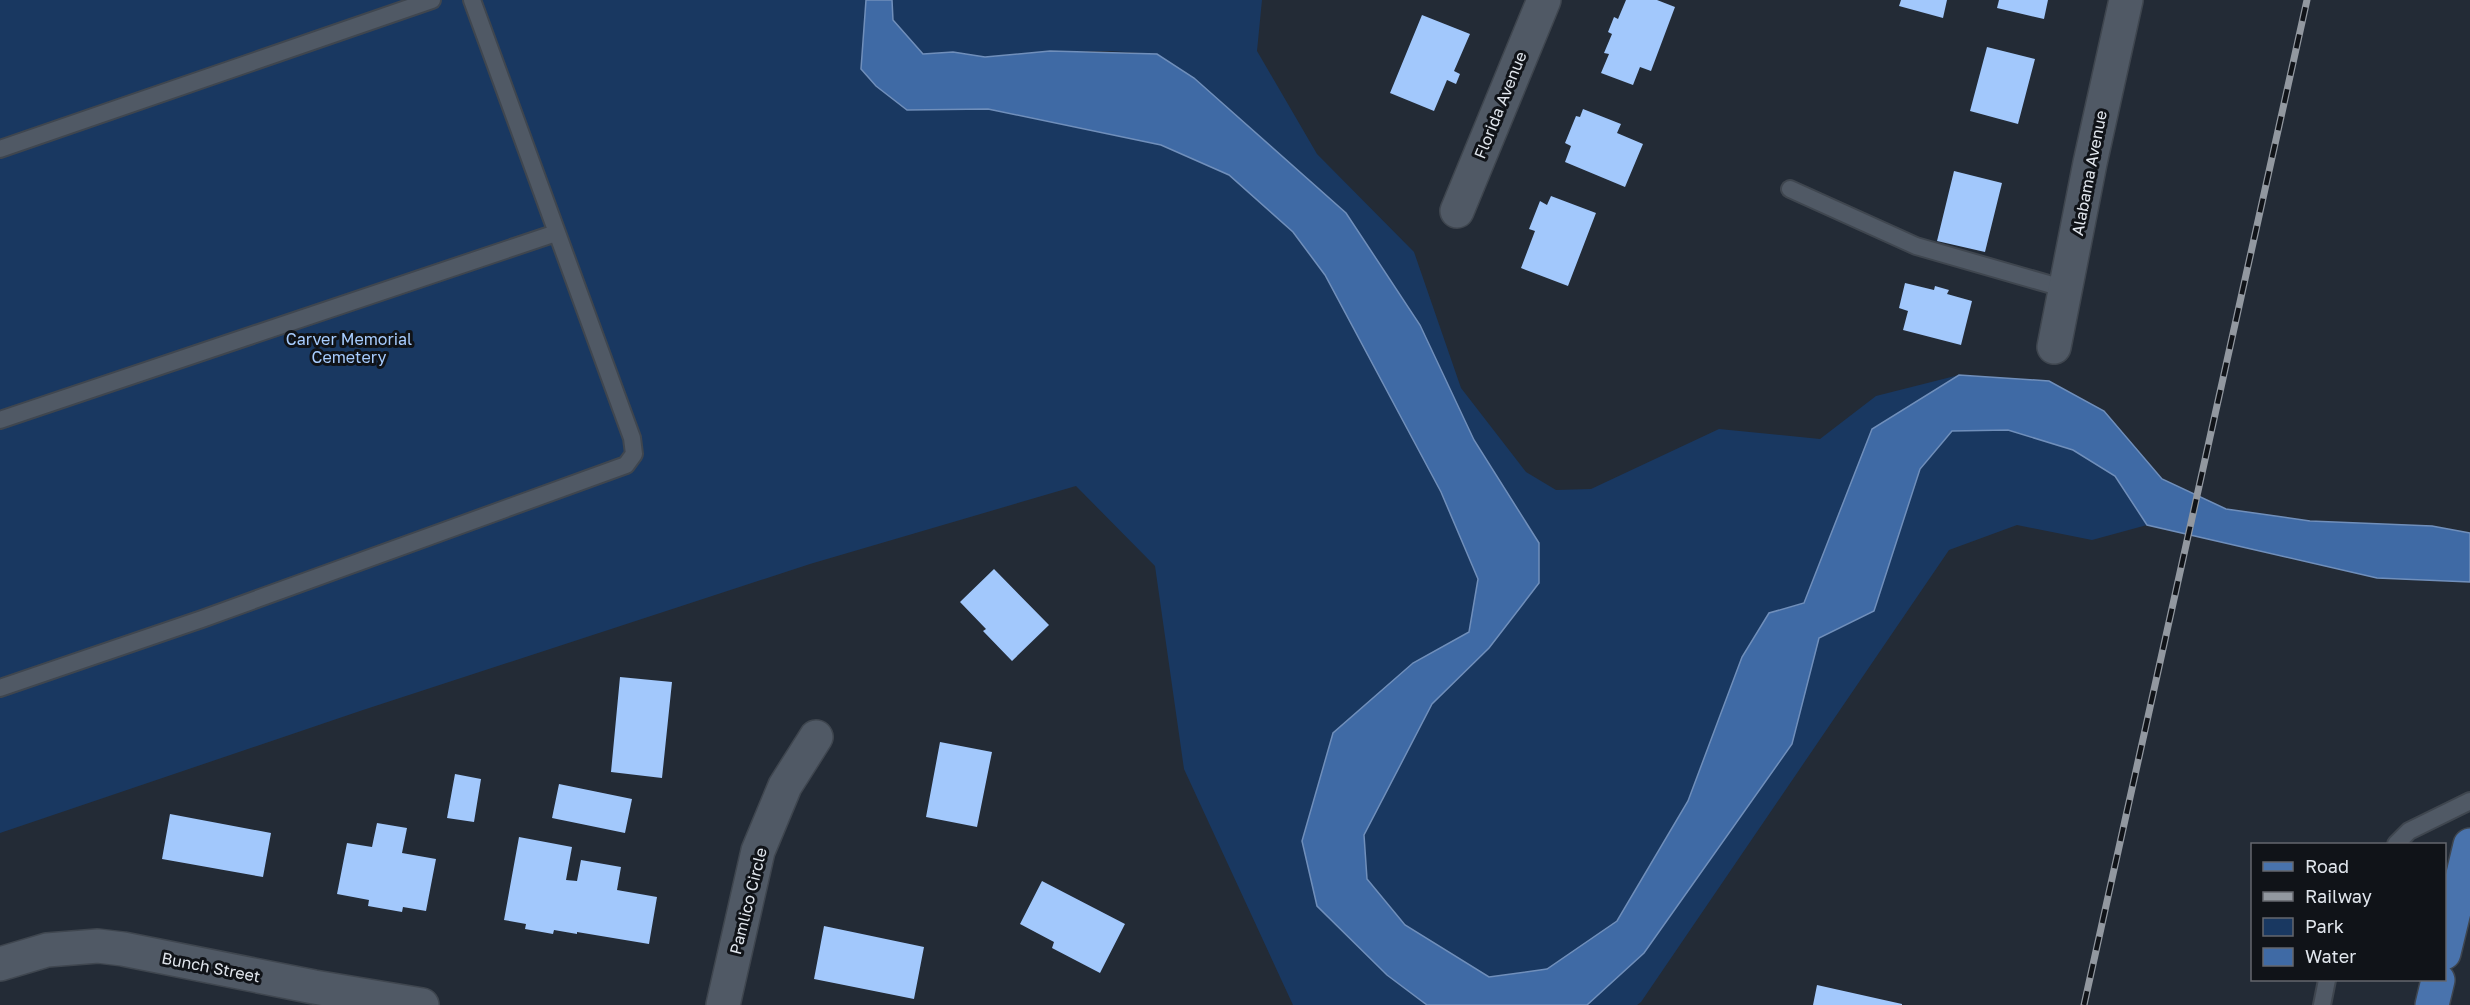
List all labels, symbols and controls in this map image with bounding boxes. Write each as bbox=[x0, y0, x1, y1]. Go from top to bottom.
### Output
street label: Florida Avenue bbox=[1469, 48, 1531, 162]
street label: Alabama Avenue bbox=[2067, 109, 2111, 237]
park label: Carver Memorial Cemetery bbox=[286, 329, 412, 367]
legend bbox=[2251, 843, 2446, 981]
street label: Pamlico Circle bbox=[725, 845, 771, 957]
text: Road bbox=[2305, 855, 2349, 877]
text: Railway bbox=[2305, 885, 2372, 907]
text: Park bbox=[2305, 915, 2344, 937]
text: Water bbox=[2305, 945, 2356, 967]
street label: Bunch Street bbox=[160, 948, 262, 986]

